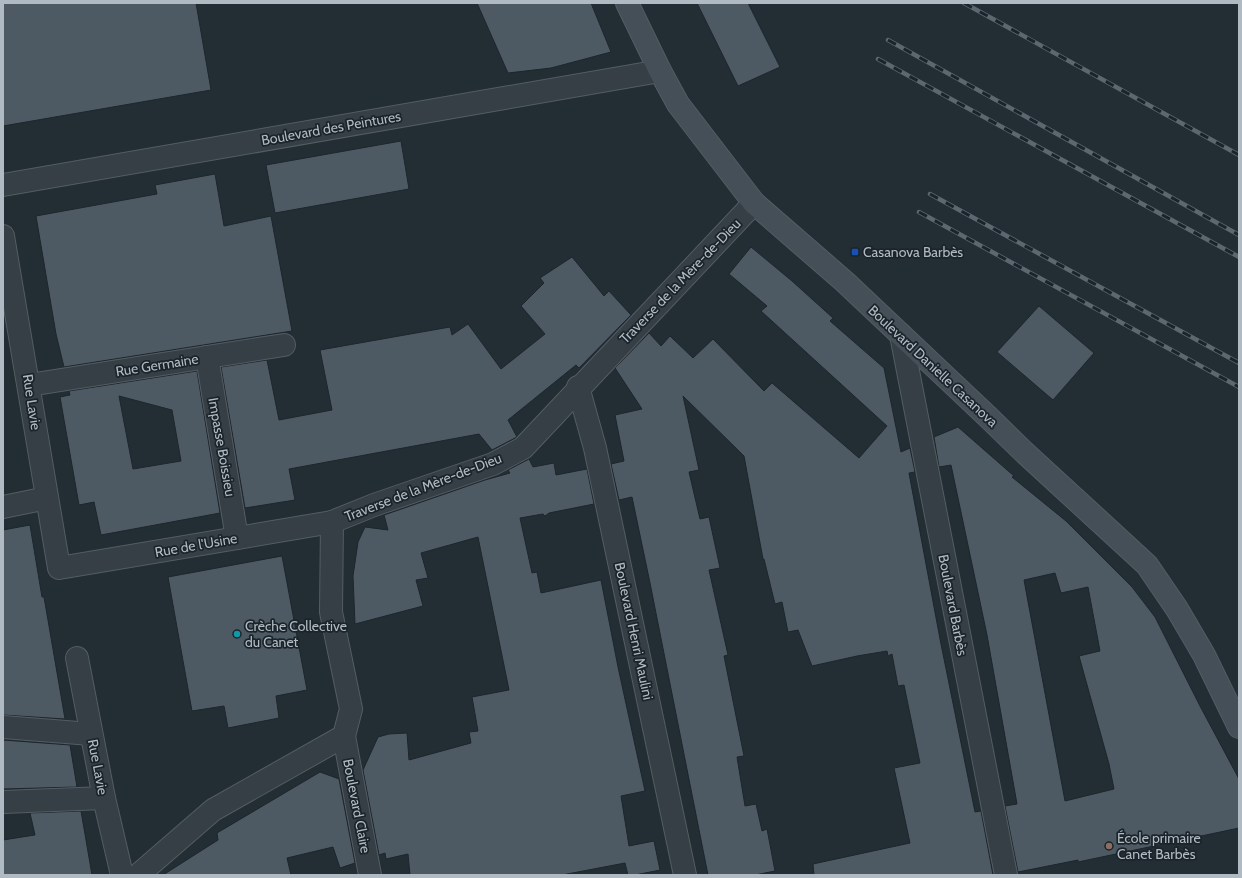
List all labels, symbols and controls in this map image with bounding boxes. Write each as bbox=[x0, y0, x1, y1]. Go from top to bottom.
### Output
street label: Boulevard des Peintures bbox=[260, 107, 402, 149]
street label: Traverse de la Mère-de-Dieu bbox=[616, 215, 744, 347]
place label: Casanova Barbès bbox=[863, 243, 963, 261]
marker: Casanova Barbès bbox=[850, 247, 860, 257]
street label: Boulevard Danielle Casanova bbox=[864, 301, 1002, 431]
street label: Rue Germaine bbox=[114, 350, 200, 380]
street label: Rue Lavie bbox=[19, 373, 45, 431]
street label: Impasse Boissieu bbox=[204, 396, 240, 498]
street label: Traverse de la Mère-de-Dieu bbox=[342, 449, 504, 525]
street label: Rue de l'Usine bbox=[153, 529, 239, 561]
street label: Boulevard Barbès bbox=[934, 553, 972, 657]
street label: Boulevard Henri Maulini bbox=[611, 561, 657, 701]
place label: Crèche Collective du Canet bbox=[245, 617, 347, 651]
marker: Crèche Collective du Canet bbox=[232, 629, 242, 639]
street label: Rue Lavie bbox=[84, 738, 112, 796]
street label: Boulevard Claire bbox=[339, 757, 375, 855]
place label: École primaire Canet Barbès bbox=[1117, 829, 1201, 863]
marker: École primaire Canet Barbès bbox=[1104, 841, 1114, 851]

